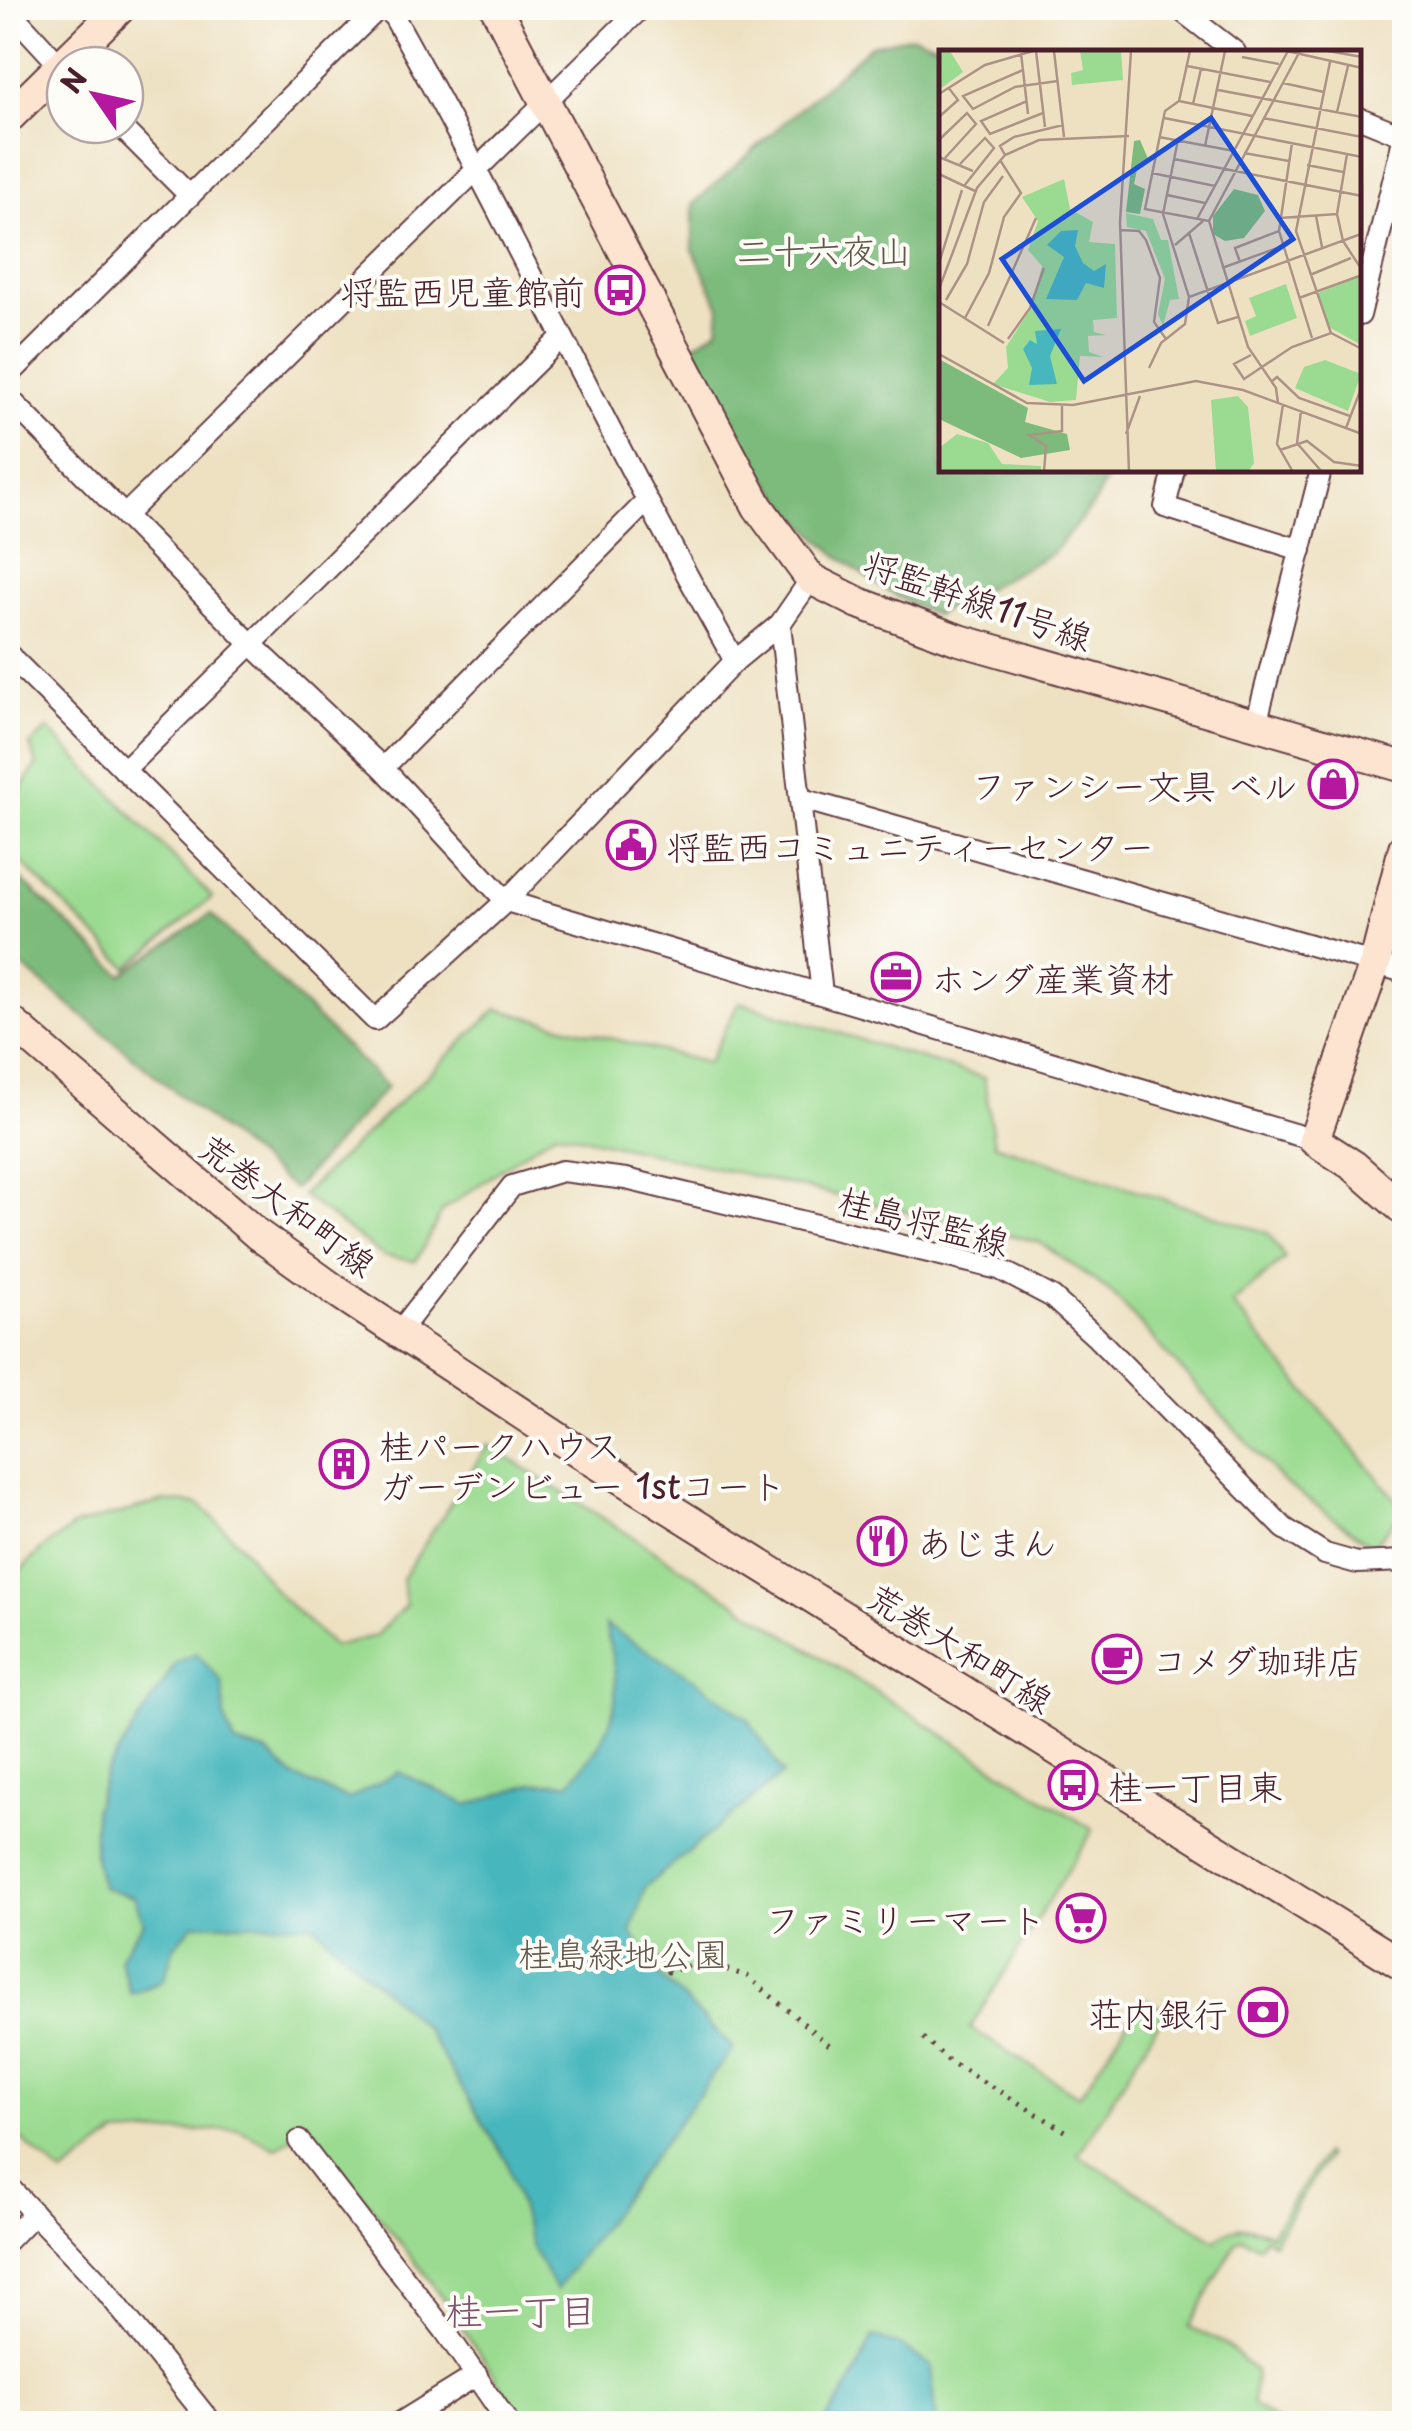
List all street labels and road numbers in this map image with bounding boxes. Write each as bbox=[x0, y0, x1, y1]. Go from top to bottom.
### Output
street label: 将監幹線11号線 bbox=[856, 535, 1100, 663]
street label: 荒巻大和町線 bbox=[188, 1120, 388, 1288]
street label: 桂島将監線 bbox=[833, 1172, 1015, 1268]
street label: 荒巻大和町線 bbox=[858, 1569, 1064, 1725]

